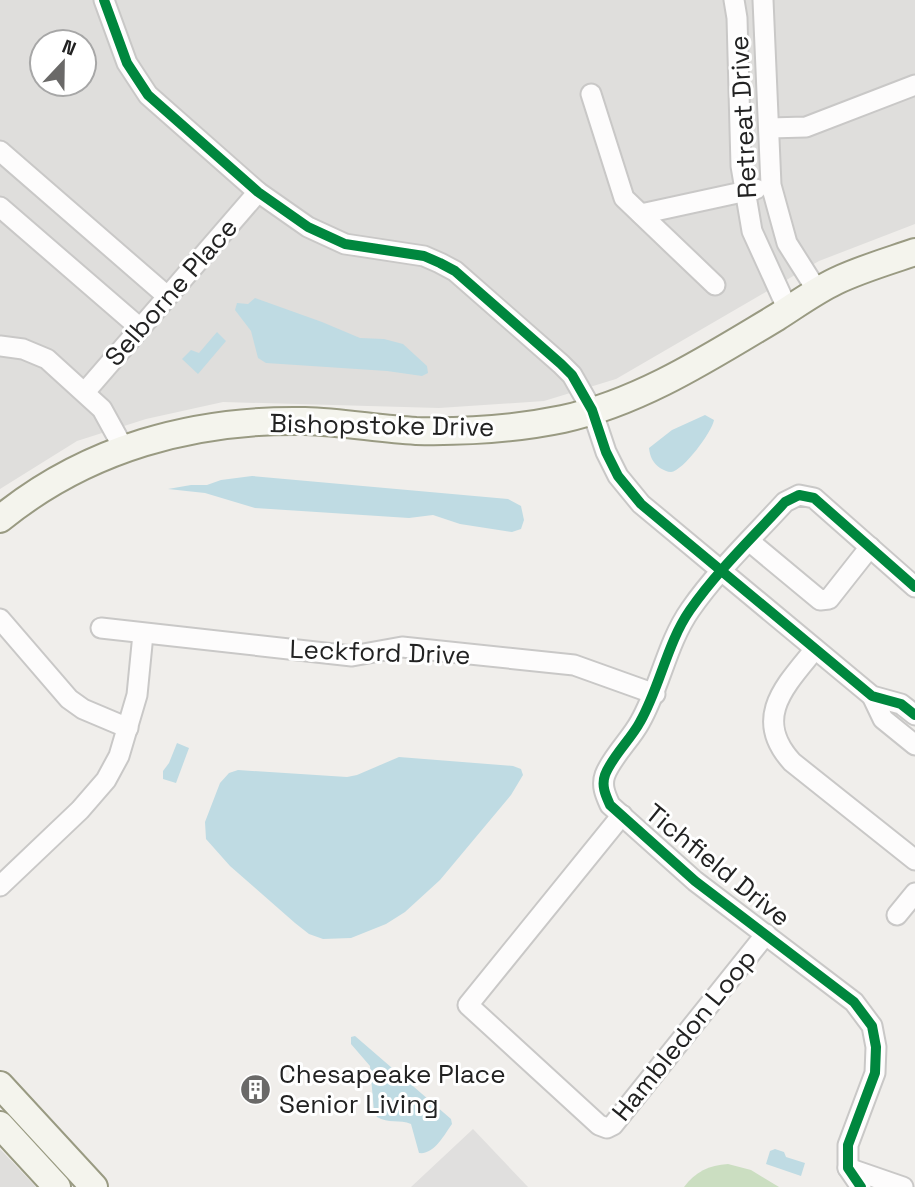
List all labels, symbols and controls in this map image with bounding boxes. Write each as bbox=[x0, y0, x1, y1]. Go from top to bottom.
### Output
north arrow bbox=[28, 28, 98, 98]
text: N bbox=[59, 34, 80, 62]
street label: Retreat Drive bbox=[722, 35, 764, 199]
street label: Selborne Place bbox=[97, 211, 245, 373]
street label: Bishopstoke Drive bbox=[269, 406, 495, 444]
street label: Leckford Drive bbox=[289, 632, 471, 672]
street label: Tichfield Drive bbox=[638, 796, 798, 934]
street label: Hambledon Loop bbox=[604, 942, 764, 1128]
place label: Chesapeake Place Senior Living bbox=[279, 1057, 506, 1121]
building icon: Chesapeake Place Senior Living bbox=[239, 1072, 273, 1106]

